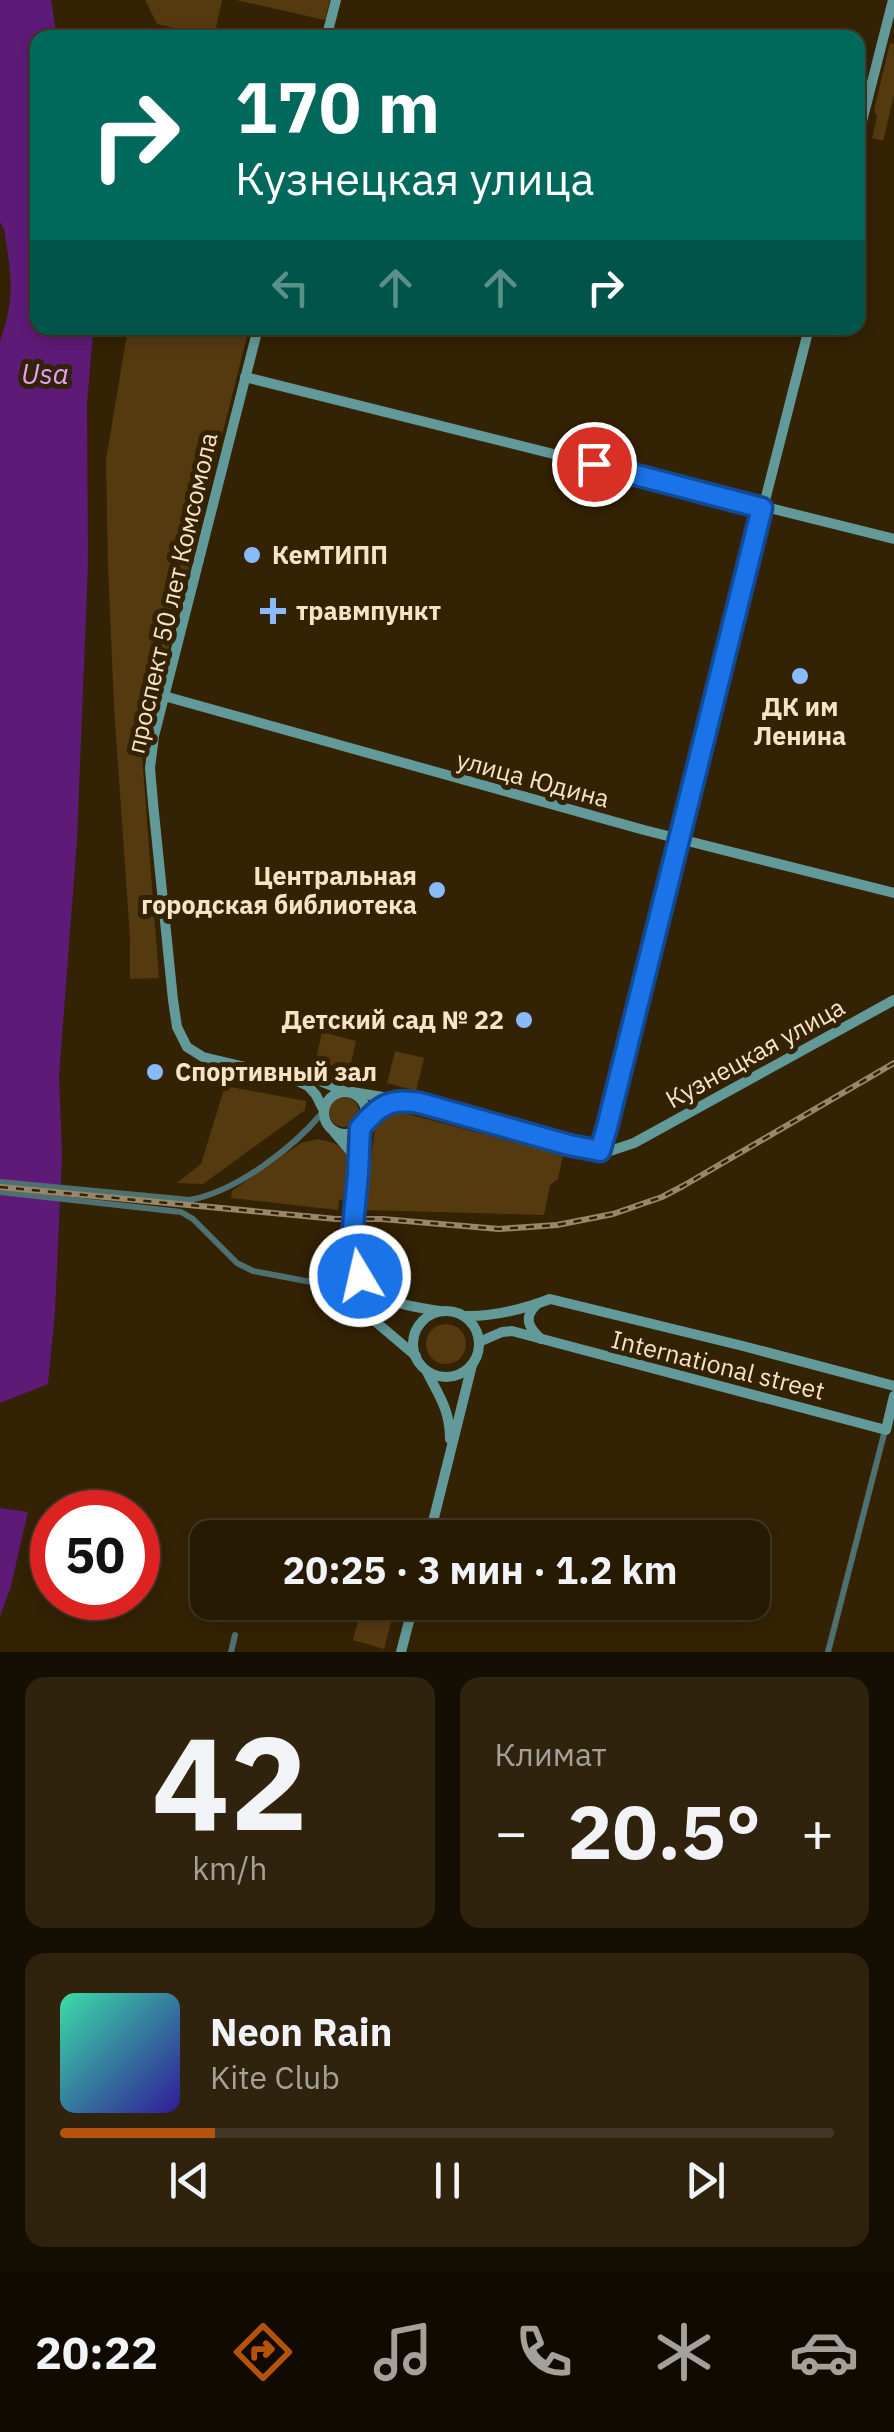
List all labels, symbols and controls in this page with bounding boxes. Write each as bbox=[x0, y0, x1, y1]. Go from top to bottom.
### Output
text: 170 m bbox=[235, 61, 440, 152]
icon: right bbox=[70, 70, 200, 200]
text: Кузнецкая улица bbox=[235, 149, 595, 207]
icon: left bbox=[263, 260, 318, 315]
icon: ahead bbox=[368, 260, 423, 315]
icon: ahead bbox=[473, 260, 528, 315]
icon: right bbox=[578, 260, 633, 315]
water label: Usa bbox=[21, 355, 69, 392]
pin bbox=[552, 422, 637, 507]
street label: проспект 50 лет Комсомола bbox=[118, 429, 225, 757]
icon: arrive bbox=[567, 437, 622, 492]
place label: КемТИПП bbox=[272, 538, 388, 571]
marker: КемТИПП bbox=[241, 544, 263, 566]
place label: травмпункт bbox=[296, 594, 441, 627]
marker: травмпункт bbox=[260, 598, 286, 624]
marker: ДК им Ленина bbox=[789, 665, 811, 687]
place label: ДК им Ленина bbox=[754, 690, 846, 752]
street label: улица Юдина bbox=[453, 742, 613, 815]
place label: Центральная городская библиотека bbox=[141, 859, 417, 921]
marker: Центральная городская библиотека bbox=[426, 879, 448, 901]
street label: Кузнецкая улица bbox=[659, 990, 850, 1115]
place label: Детский сад № 22 bbox=[282, 1003, 504, 1036]
marker: Детский сад № 22 bbox=[513, 1009, 535, 1031]
place label: Спортивный зал bbox=[175, 1055, 377, 1088]
marker: Спортивный зал bbox=[144, 1061, 166, 1083]
position arrow bbox=[308, 1224, 412, 1328]
street label: International street bbox=[608, 1322, 828, 1407]
speed limit sign: 50 bbox=[30, 1490, 160, 1620]
text: 20:25 · 3 мин · 1.2 km bbox=[283, 1545, 677, 1594]
text: 42 bbox=[152, 1697, 308, 1866]
text: Климат bbox=[495, 1733, 607, 1775]
text: 20.5° bbox=[567, 1782, 761, 1880]
text: − bbox=[495, 1796, 528, 1867]
text: + bbox=[801, 1796, 834, 1867]
text: km/h bbox=[192, 1847, 267, 1889]
text: Neon Rain bbox=[210, 2007, 392, 2056]
text: Kite Club bbox=[210, 2056, 340, 2098]
icon: previous bbox=[162, 2153, 217, 2208]
icon: pause bbox=[420, 2153, 475, 2208]
icon: next bbox=[678, 2153, 733, 2208]
icon: directions bbox=[228, 2317, 298, 2387]
icon: music bbox=[368, 2317, 438, 2387]
icon: phone bbox=[509, 2317, 579, 2387]
icon: climate bbox=[649, 2317, 719, 2387]
icon: car bbox=[789, 2317, 859, 2387]
text: 20:22 bbox=[35, 2323, 158, 2381]

